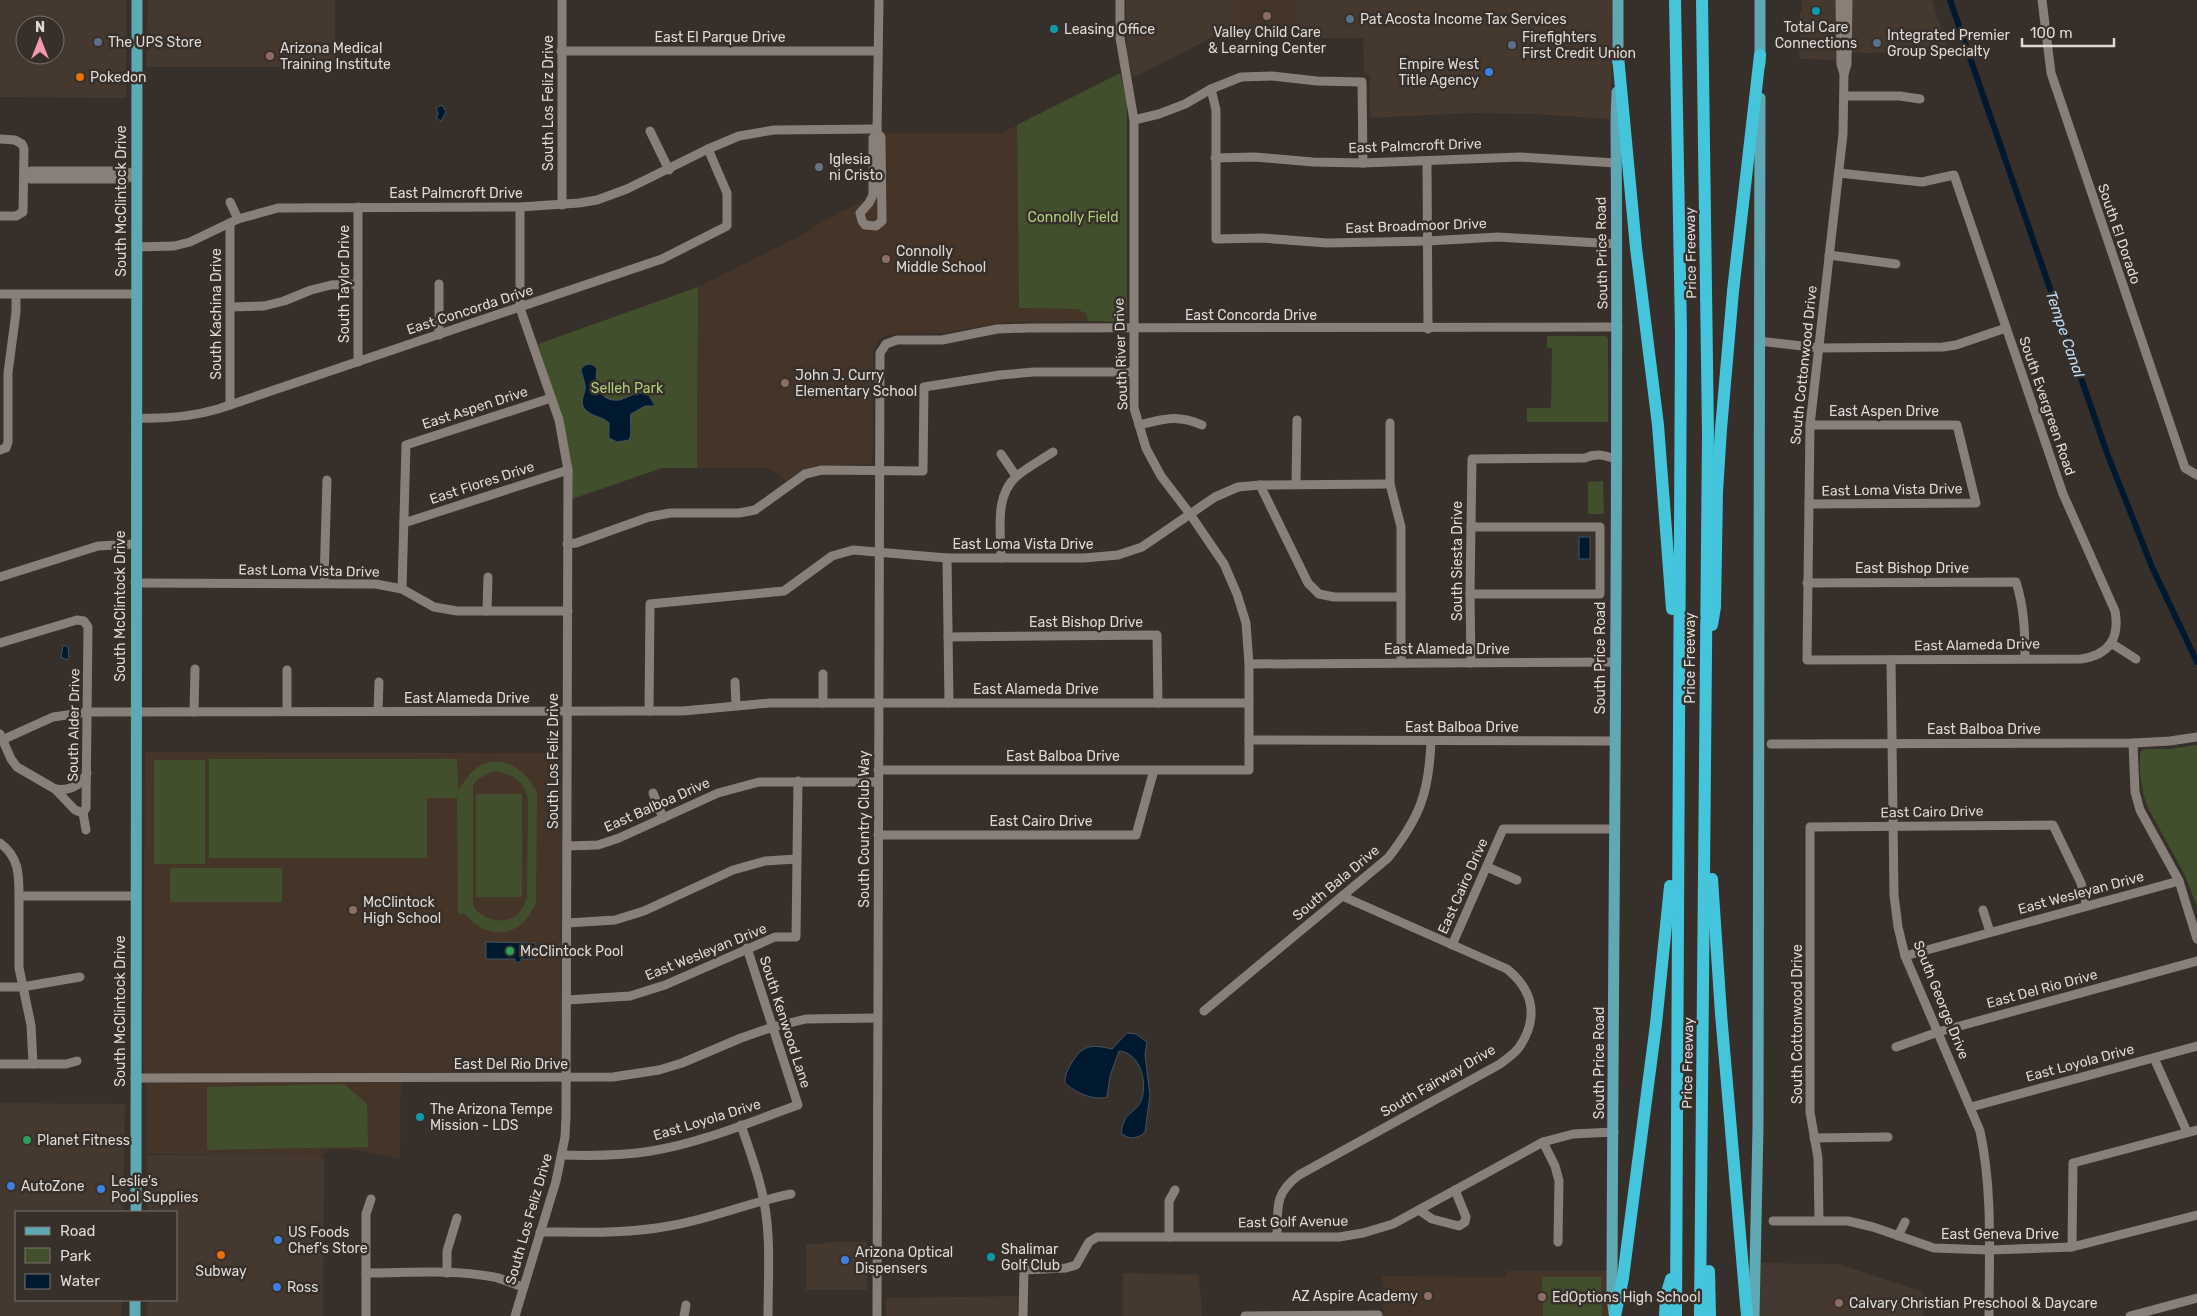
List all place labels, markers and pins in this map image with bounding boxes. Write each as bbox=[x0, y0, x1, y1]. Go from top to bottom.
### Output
marker: Total Care Connections bbox=[1810, 5, 1822, 17]
marker: Valley Child Care & Learning Center bbox=[1261, 10, 1273, 22]
place label: Pat Acosta Income Tax Services bbox=[1360, 11, 1567, 28]
marker: Pat Acosta Income Tax Services bbox=[1344, 13, 1356, 25]
place label: Total Care Connections bbox=[1775, 19, 1857, 52]
place label: Leasing Office bbox=[1064, 21, 1155, 38]
marker: Leasing Office bbox=[1048, 23, 1060, 35]
place label: Valley Child Care & Learning Center bbox=[1208, 24, 1327, 57]
place label: Integrated Premier Group Specialty bbox=[1887, 27, 2011, 60]
place label: Firefighters First Credit Union bbox=[1522, 29, 1636, 62]
place label: The UPS Store bbox=[108, 34, 202, 51]
marker: The UPS Store bbox=[92, 36, 104, 48]
marker: Integrated Premier Group Specialty bbox=[1871, 37, 1883, 49]
marker: Firefighters First Credit Union bbox=[1506, 39, 1518, 51]
place label: Arizona Medical Training Institute bbox=[280, 40, 391, 73]
marker: Arizona Medical Training Institute bbox=[264, 50, 276, 62]
place label: Empire West Title Agency bbox=[1399, 56, 1480, 89]
marker: Empire West Title Agency bbox=[1483, 66, 1495, 78]
place label: Pokedon bbox=[90, 69, 147, 86]
marker: Pokedon bbox=[74, 71, 86, 83]
place label: Iglesia ni Cristo bbox=[829, 151, 883, 184]
marker: Iglesia ni Cristo bbox=[813, 161, 825, 173]
place label: Connolly Middle School bbox=[896, 243, 986, 276]
marker: Connolly Middle School bbox=[880, 253, 892, 265]
place label: John J. Curry Elementary School bbox=[795, 367, 917, 400]
marker: John J. Curry Elementary School bbox=[779, 377, 791, 389]
place label: McClintock High School bbox=[363, 894, 441, 927]
marker: McClintock High School bbox=[347, 904, 359, 916]
place label: McClintock Pool bbox=[520, 943, 623, 960]
marker: McClintock Pool bbox=[504, 945, 516, 957]
place label: The Arizona Tempe Mission - LDS bbox=[430, 1101, 553, 1134]
marker: The Arizona Tempe Mission - LDS bbox=[414, 1111, 426, 1123]
place label: Planet Fitness bbox=[37, 1132, 130, 1149]
marker: Planet Fitness bbox=[21, 1134, 33, 1146]
place label: Leslie's Pool Supplies bbox=[111, 1173, 198, 1206]
place label: AutoZone bbox=[21, 1178, 85, 1195]
marker: AutoZone bbox=[5, 1180, 17, 1192]
marker: Leslie's Pool Supplies bbox=[95, 1183, 107, 1195]
place label: US Foods Chef's Store bbox=[288, 1224, 368, 1257]
marker: US Foods Chef's Store bbox=[272, 1234, 284, 1246]
place label: Shalimar Golf Club bbox=[1001, 1241, 1060, 1274]
place label: Arizona Optical Dispensers bbox=[855, 1244, 953, 1277]
marker: Subway bbox=[215, 1249, 227, 1261]
marker: Shalimar Golf Club bbox=[985, 1251, 997, 1263]
marker: Arizona Optical Dispensers bbox=[839, 1254, 851, 1266]
place label: Subway bbox=[195, 1263, 247, 1280]
place label: Ross bbox=[287, 1279, 318, 1296]
marker: Ross bbox=[271, 1281, 283, 1293]
place label: AZ Aspire Academy bbox=[1292, 1288, 1418, 1305]
place label: EdOptions High School bbox=[1552, 1289, 1701, 1306]
marker: AZ Aspire Academy bbox=[1422, 1290, 1434, 1302]
marker: EdOptions High School bbox=[1536, 1291, 1548, 1303]
place label: Calvary Christian Preschool & Daycare bbox=[1849, 1295, 2098, 1312]
marker: Calvary Christian Preschool & Daycare bbox=[1833, 1297, 1845, 1309]

